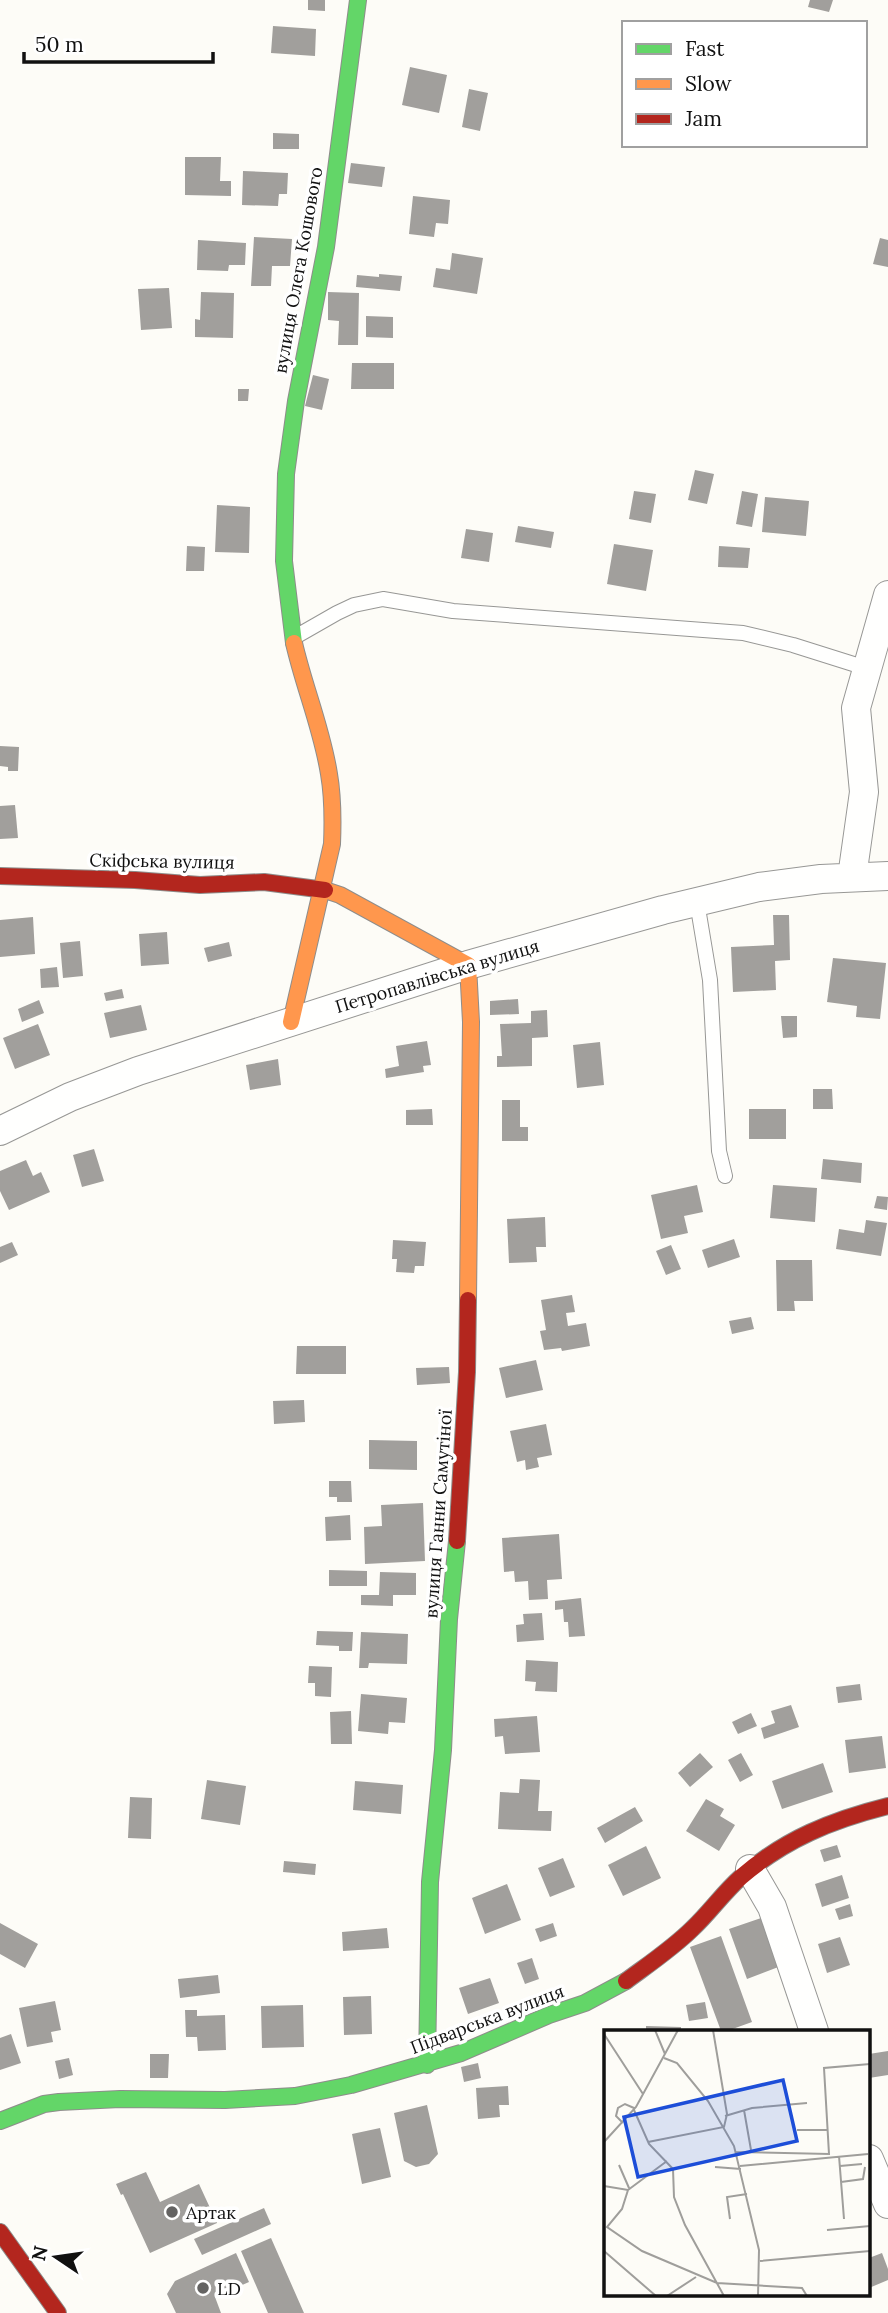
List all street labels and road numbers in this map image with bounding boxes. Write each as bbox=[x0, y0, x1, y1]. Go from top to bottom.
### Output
street label: вулиця Олега Кошового bbox=[268, 165, 328, 375]
street label: Скіфська вулиця bbox=[89, 848, 235, 874]
street label: Петропавлівська вулиця bbox=[332, 934, 542, 1018]
street label: вулиця Ганни Самутіної bbox=[419, 1409, 457, 1619]
street label: Підварська вулиця bbox=[407, 1979, 567, 2059]

